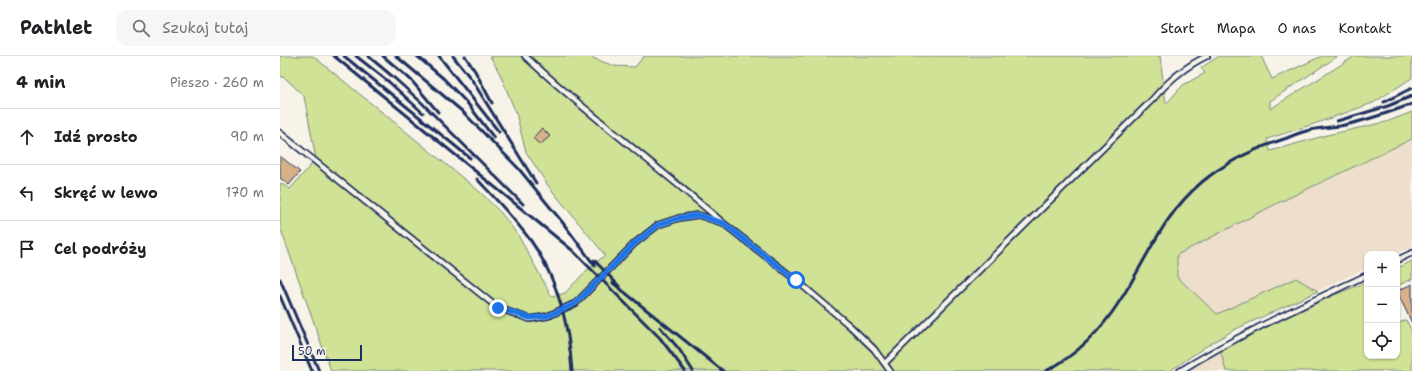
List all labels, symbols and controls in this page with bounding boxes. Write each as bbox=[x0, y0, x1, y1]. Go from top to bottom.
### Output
search box bbox=[116, 10, 396, 46]
text: Pathlet bbox=[20, 15, 92, 40]
icon: search bbox=[130, 17, 152, 39]
text: Szukaj tutaj bbox=[162, 18, 248, 38]
text: Start bbox=[1160, 19, 1195, 37]
text: Mapa bbox=[1217, 19, 1255, 37]
text: O nas bbox=[1277, 19, 1316, 37]
text: Kontakt bbox=[1338, 19, 1392, 37]
text: 4 min bbox=[16, 71, 66, 93]
text: Pieszo · 260 m bbox=[170, 74, 264, 91]
icon: ahead bbox=[16, 126, 38, 148]
text: Idź prosto bbox=[54, 127, 138, 147]
text: 90 m bbox=[230, 128, 264, 145]
icon: left bbox=[16, 182, 38, 204]
text: Skręć w lewo bbox=[54, 183, 158, 203]
text: 170 m bbox=[226, 184, 264, 201]
icon: arrive bbox=[16, 238, 38, 260]
text: Cel podróży bbox=[54, 239, 146, 259]
map controls bbox=[1364, 251, 1400, 359]
button: + bbox=[1364, 251, 1400, 287]
route start bbox=[787, 271, 805, 289]
button: − bbox=[1364, 287, 1400, 323]
route end bbox=[489, 299, 507, 317]
button: locate bbox=[1364, 323, 1400, 359]
scale bar bbox=[292, 343, 362, 362]
text: 50 m bbox=[298, 344, 326, 359]

